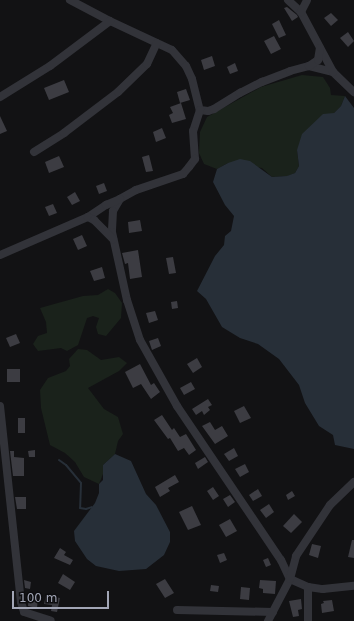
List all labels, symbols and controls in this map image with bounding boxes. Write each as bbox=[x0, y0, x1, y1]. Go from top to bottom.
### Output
scale bar bbox=[14, 583, 111, 609]
text: 100 m bbox=[19, 591, 57, 605]

